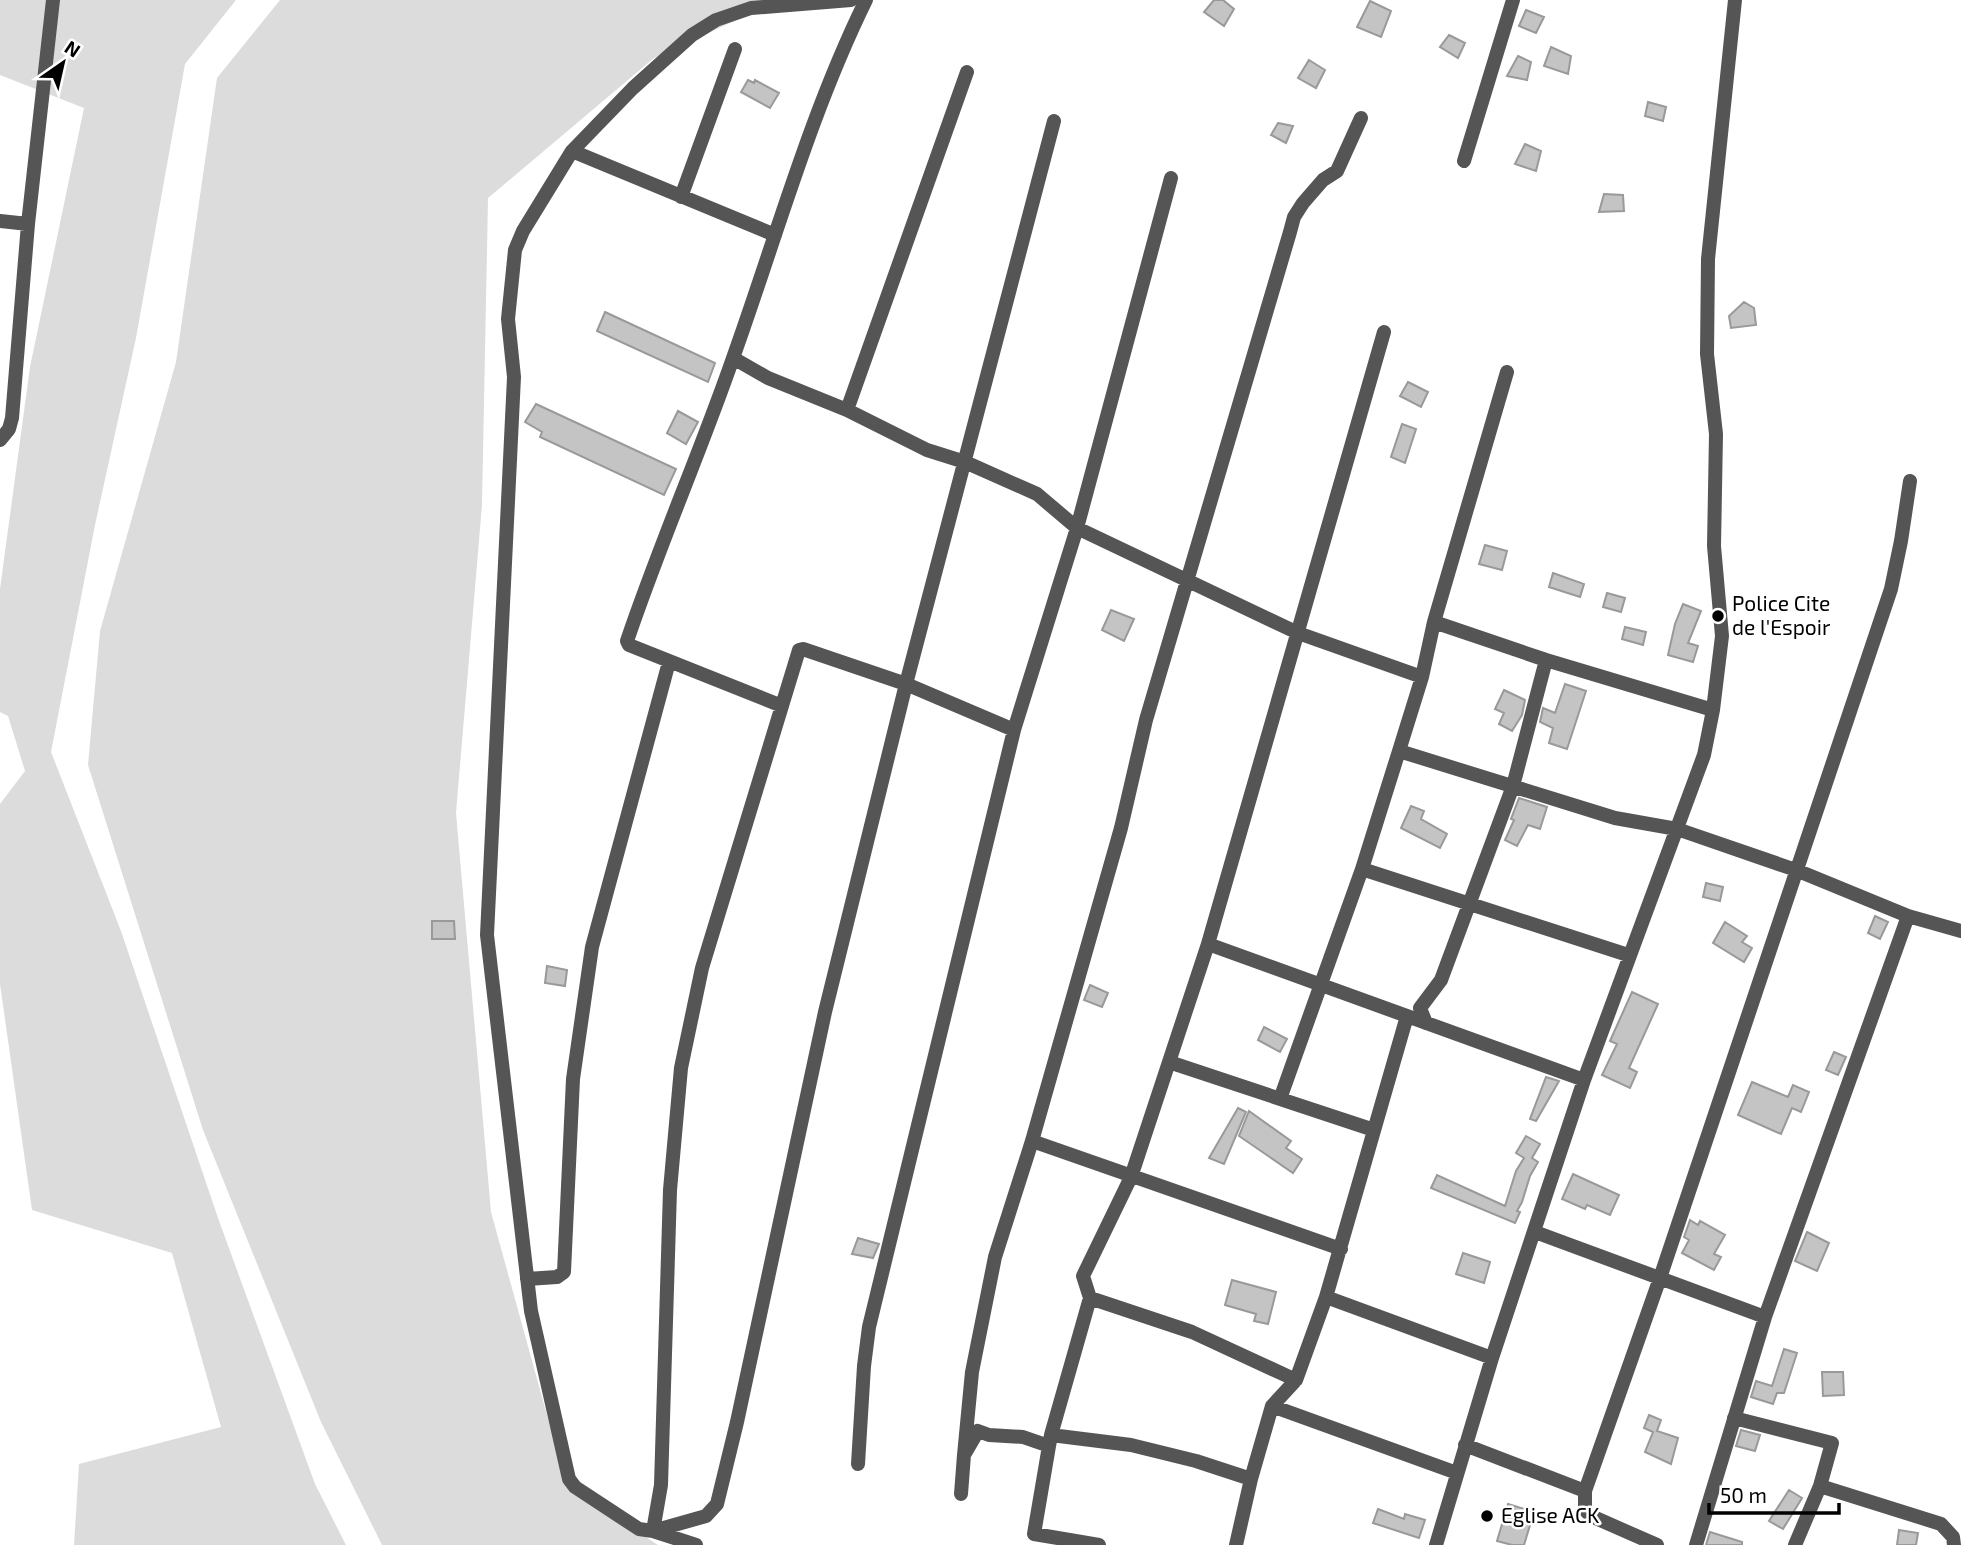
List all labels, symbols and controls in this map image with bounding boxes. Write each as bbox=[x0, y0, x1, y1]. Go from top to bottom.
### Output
north arrow bbox=[28, 28, 98, 98]
text: N bbox=[61, 35, 85, 62]
place label: Police Cite de l'Espoir bbox=[1732, 590, 1831, 639]
marker: Police Cite de l'Espoir bbox=[1710, 608, 1726, 624]
scale bar bbox=[1709, 1472, 1839, 1516]
text: 50 m bbox=[1720, 1482, 1767, 1507]
place label: Eglise ACK bbox=[1501, 1502, 1600, 1527]
marker: Eglise ACK bbox=[1479, 1508, 1495, 1524]

